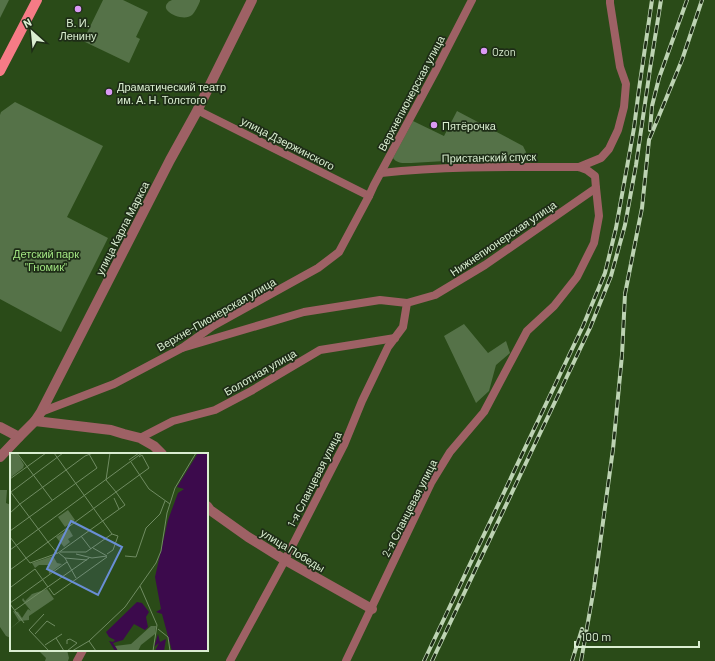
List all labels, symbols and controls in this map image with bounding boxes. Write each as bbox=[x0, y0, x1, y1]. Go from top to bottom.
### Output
marker: В. И. Ленину bbox=[73, 4, 83, 14]
north arrow bbox=[12, 12, 52, 52]
text: N bbox=[21, 15, 33, 30]
place label: В. И. Ленину bbox=[59, 16, 97, 42]
street label: Верхнепионерская улица bbox=[375, 32, 447, 153]
place label: Ozon bbox=[492, 45, 516, 58]
marker: Ozon bbox=[479, 46, 489, 56]
place label: Драматический театр им. А. Н. Толстого bbox=[117, 80, 226, 106]
marker: Драматический театр им. А. Н. Толстого bbox=[104, 87, 114, 97]
street label: улица Дзержинского bbox=[239, 114, 337, 172]
place label: Пятёрочка bbox=[442, 119, 497, 132]
marker: Пятёрочка bbox=[429, 120, 439, 130]
street label: Пристанский спуск bbox=[442, 150, 537, 164]
street label: улица Карла Маркса bbox=[93, 178, 152, 277]
street label: Нижнепионерская улица bbox=[447, 197, 559, 278]
park label: Детский парк "Гномик" bbox=[13, 247, 79, 273]
street label: Верхне-Пионерская улица bbox=[154, 274, 278, 353]
street label: Болотная улица bbox=[222, 346, 299, 398]
street label: 1-я Сланцевая улица bbox=[284, 428, 344, 529]
inset map bbox=[10, 453, 208, 651]
street label: 2-я Сланцевая улица bbox=[379, 456, 440, 559]
street label: улица Победы bbox=[258, 526, 328, 574]
scale bar bbox=[575, 623, 699, 649]
text: 100 m bbox=[581, 629, 611, 643]

